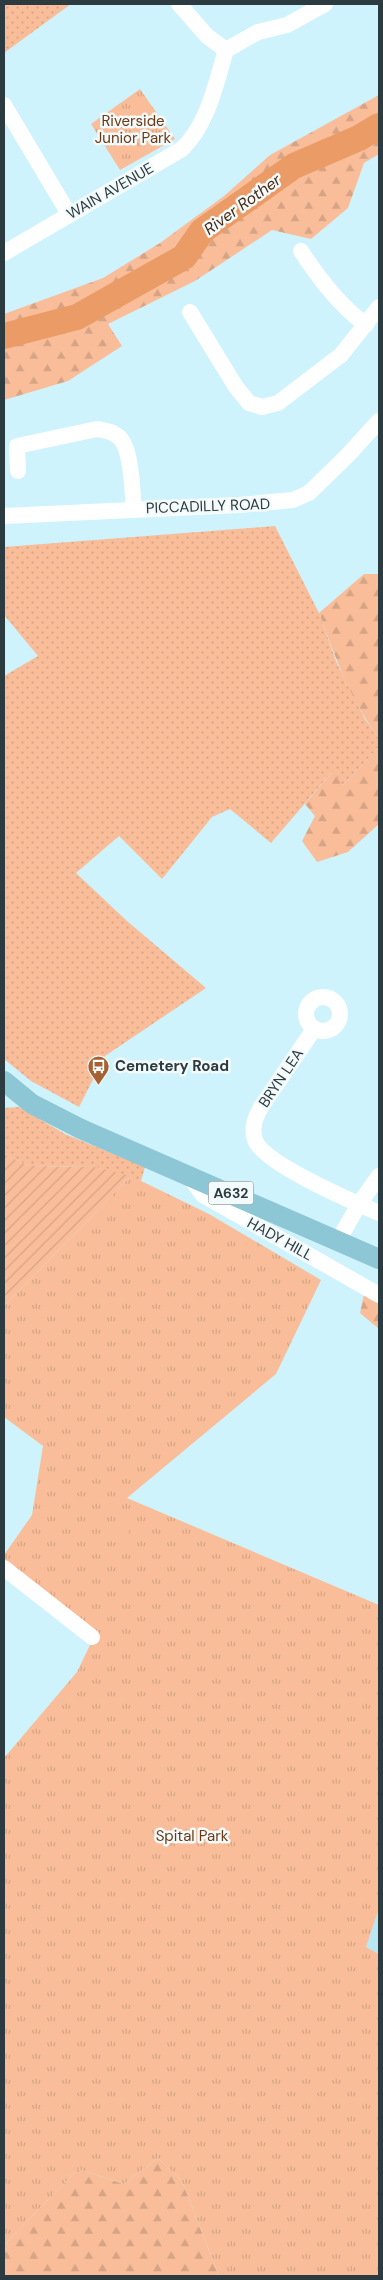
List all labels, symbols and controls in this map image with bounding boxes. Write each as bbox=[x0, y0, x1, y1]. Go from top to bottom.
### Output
park label: Riverside Junior Park bbox=[95, 111, 172, 148]
street label: WAIN AVENUE bbox=[63, 158, 157, 224]
water label: River Rother bbox=[200, 169, 286, 239]
street label: PICCADILLY ROAD bbox=[146, 494, 270, 518]
street label: BRYN LEA bbox=[254, 1045, 308, 1111]
bus stop icon: Cemetery Road bbox=[87, 1054, 111, 1085]
place label: Cemetery Road bbox=[115, 1056, 229, 1076]
road number: A632 bbox=[208, 1182, 254, 1204]
street label: HADY HILL bbox=[244, 1213, 316, 1265]
park label: Spital Park bbox=[156, 1826, 229, 1846]

